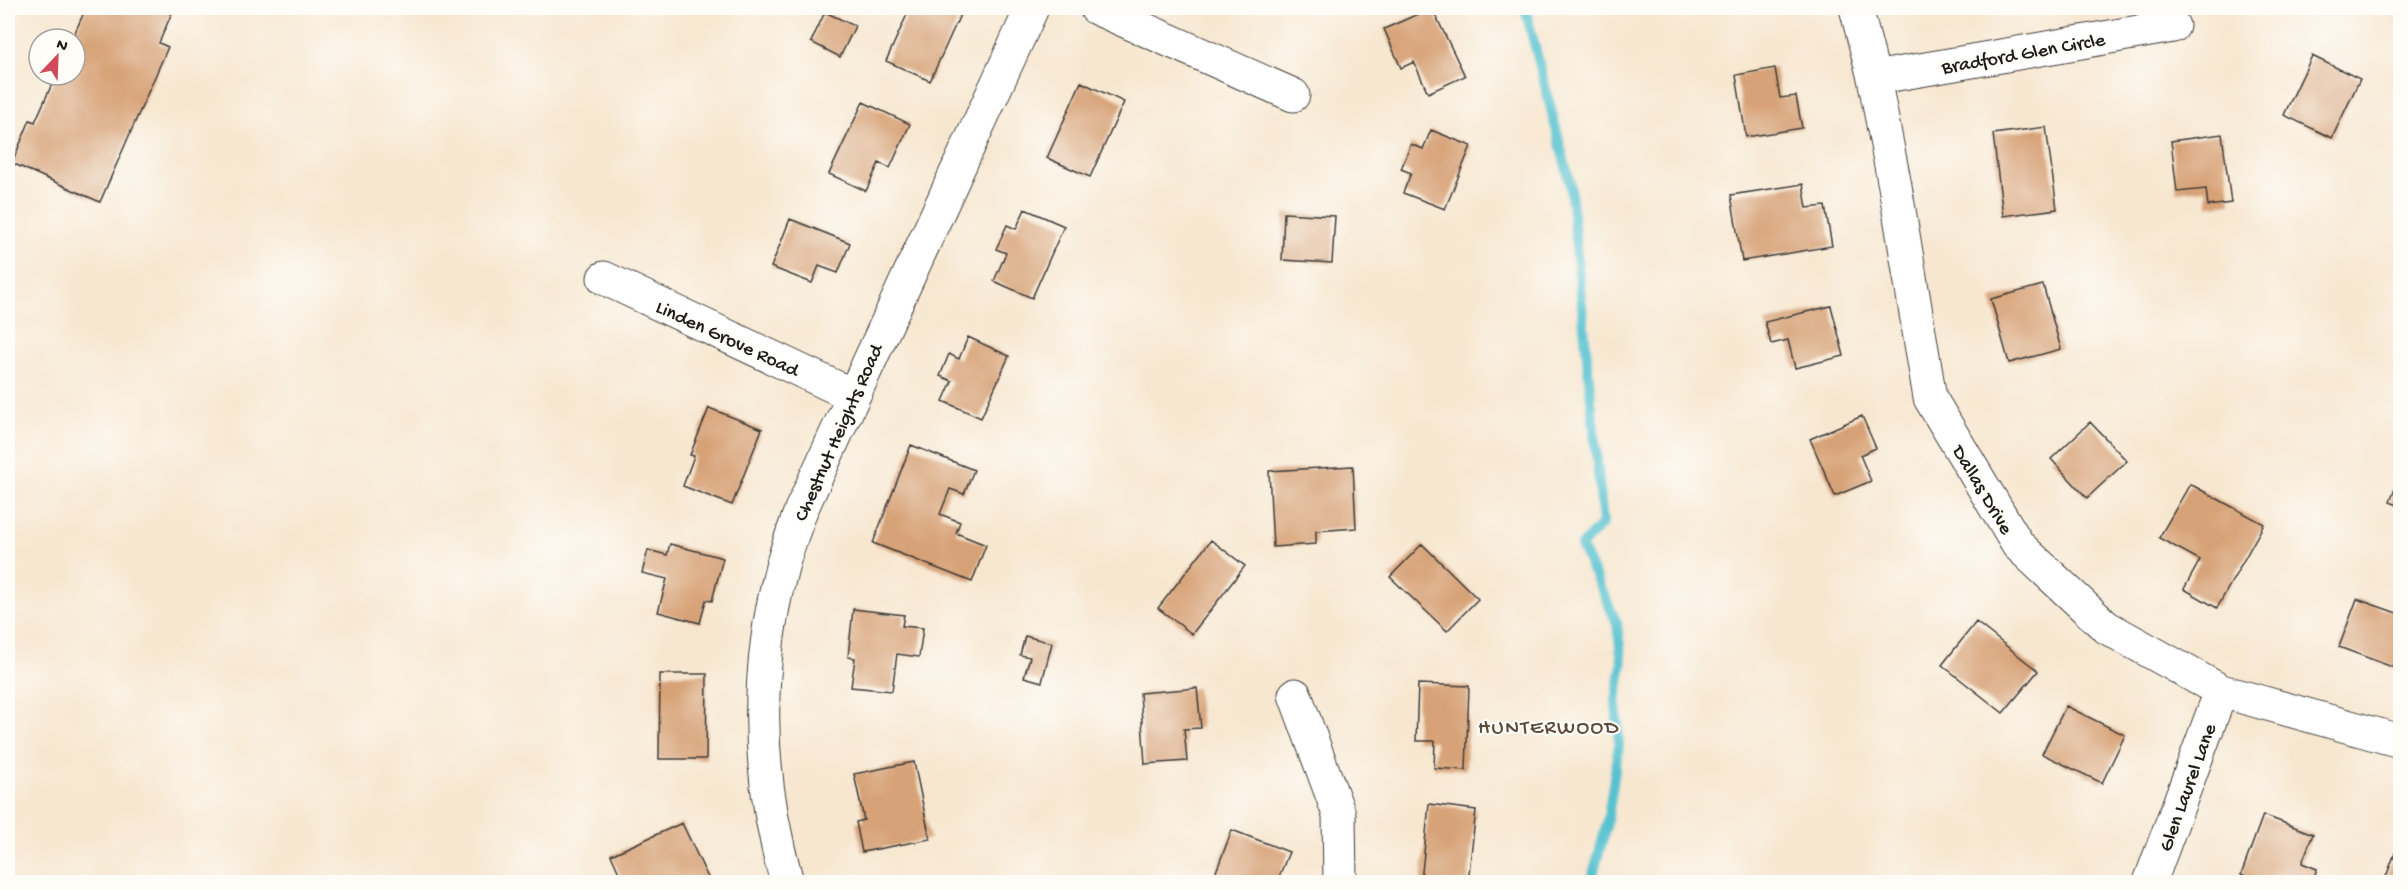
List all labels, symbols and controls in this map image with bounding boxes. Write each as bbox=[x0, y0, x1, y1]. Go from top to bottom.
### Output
north arrow bbox=[27, 27, 87, 87]
street label: Bradford Glen Circle bbox=[1939, 30, 2108, 81]
text: N bbox=[53, 36, 71, 57]
street label: Linden Grove Road bbox=[651, 297, 804, 384]
street label: Chestnut Heights Road bbox=[791, 339, 891, 526]
street label: Dallas Drive bbox=[1944, 440, 2017, 540]
district label: HUNTERWOOD bbox=[1478, 717, 1620, 742]
street label: Glen Laurel Lane bbox=[2156, 721, 2223, 855]

